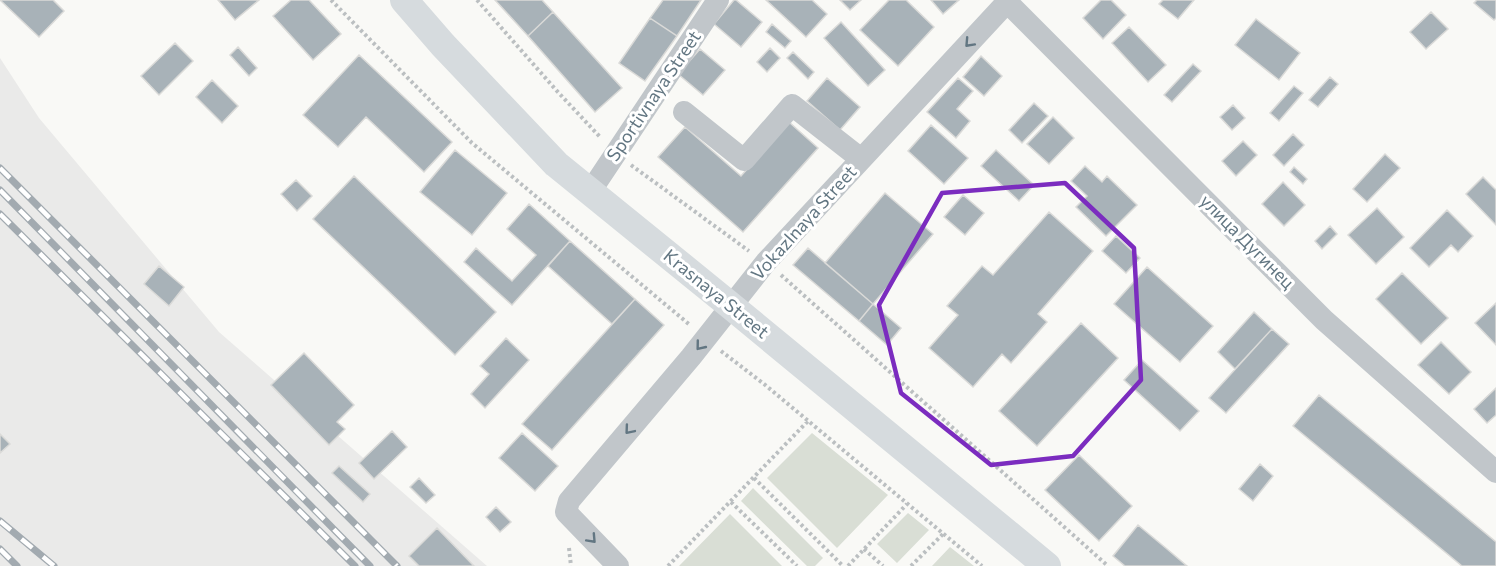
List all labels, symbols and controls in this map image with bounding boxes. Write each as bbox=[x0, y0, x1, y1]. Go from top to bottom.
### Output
street label: Sportivnaya Street bbox=[601, 26, 705, 165]
one-way arrow bbox=[966, 35, 977, 46]
street label: Vokazlnaya Street bbox=[746, 160, 861, 284]
street label: улица Дугинец bbox=[1196, 190, 1300, 293]
street label: Krasnaya Street bbox=[660, 244, 774, 342]
one-way arrow bbox=[696, 340, 707, 351]
one-way arrow bbox=[625, 423, 636, 434]
one-way arrow bbox=[585, 532, 596, 542]

